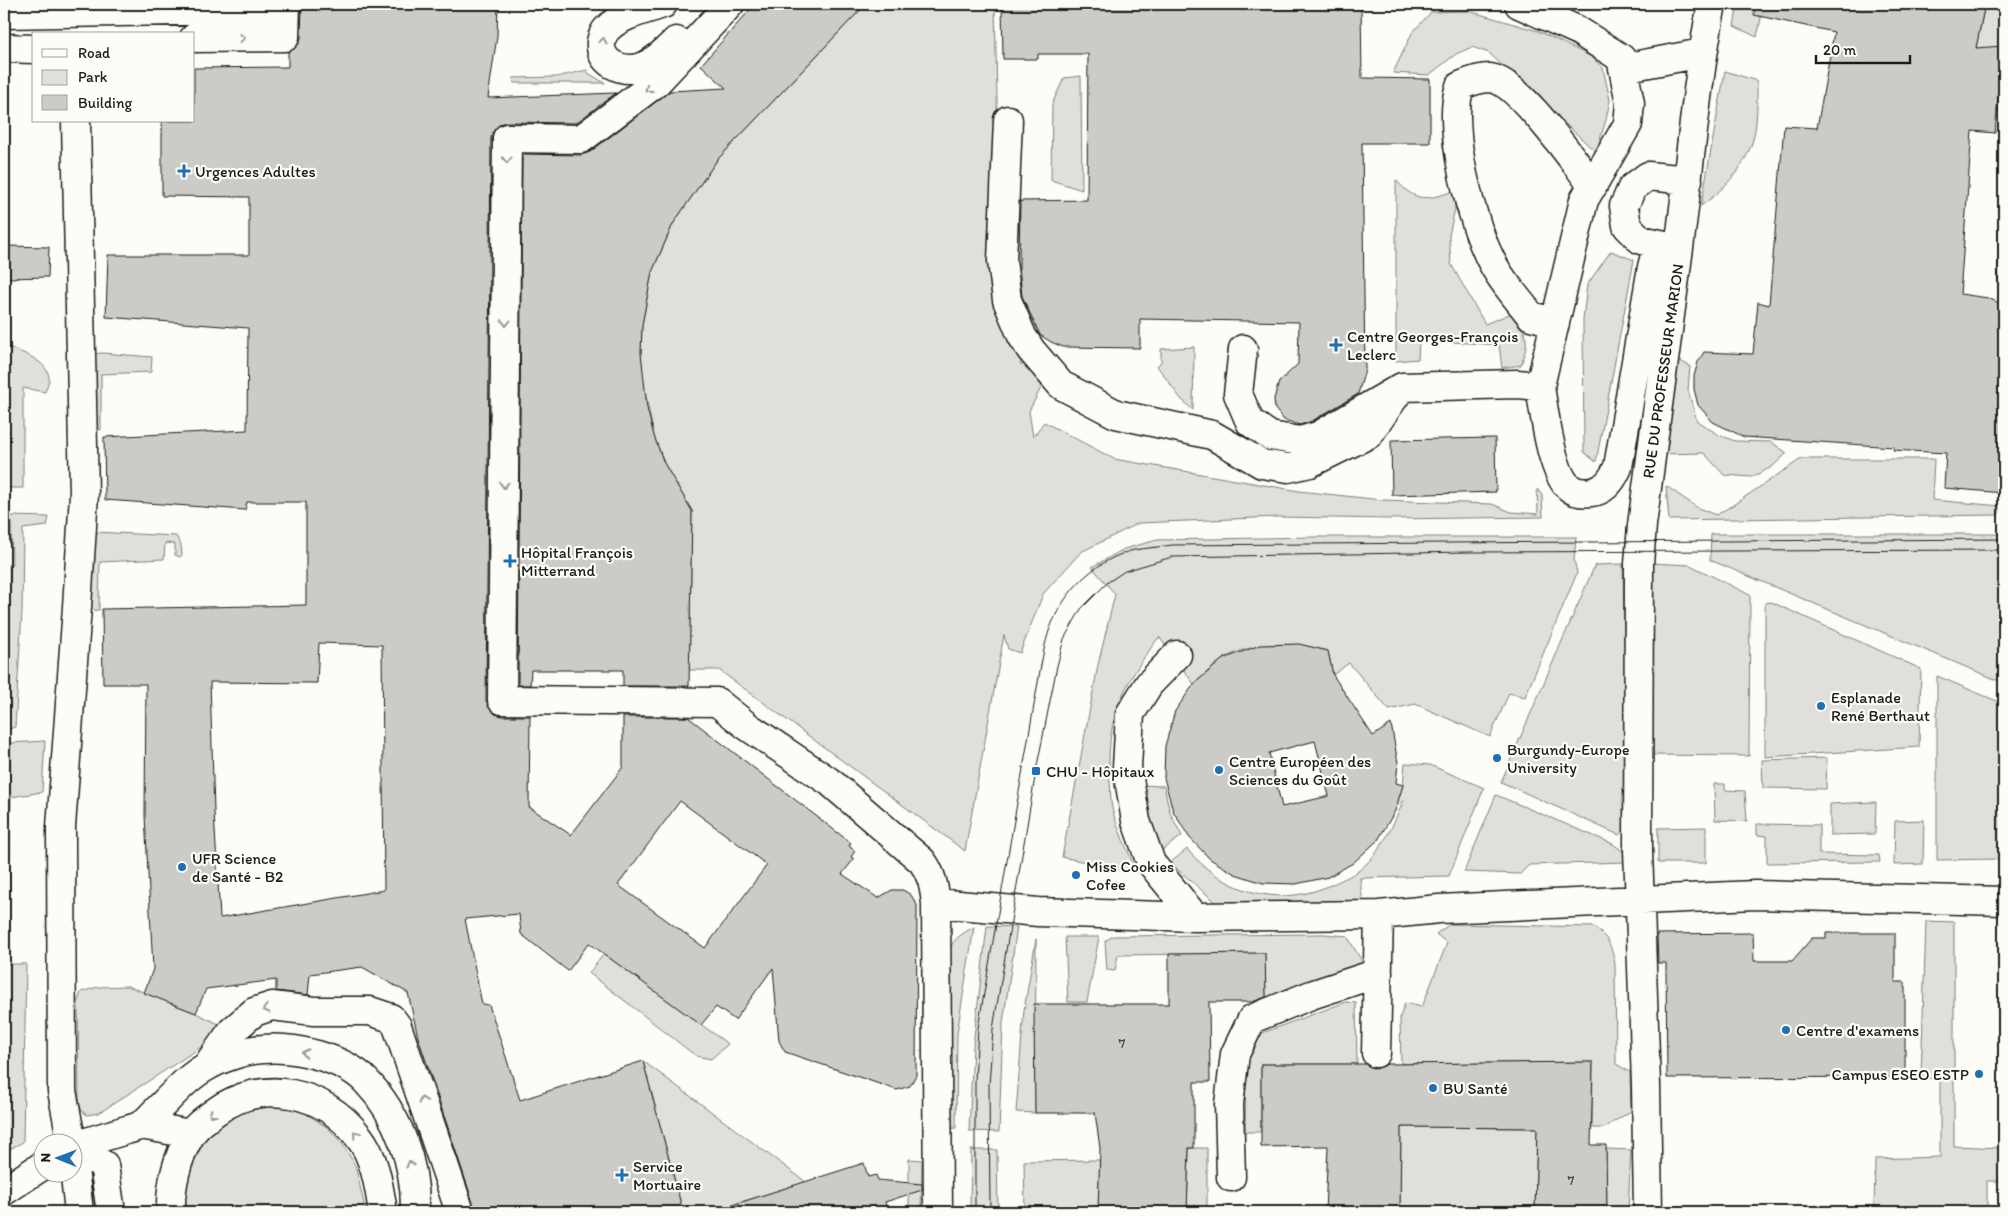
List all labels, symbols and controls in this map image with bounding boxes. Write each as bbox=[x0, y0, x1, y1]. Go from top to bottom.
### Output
legend bbox=[32, 32, 195, 122]
scale bar bbox=[1816, 32, 1909, 64]
one-way arrow bbox=[239, 33, 247, 43]
one-way arrow bbox=[597, 37, 607, 46]
text: 20 m bbox=[1823, 41, 1857, 59]
text: Road bbox=[78, 44, 111, 62]
text: Park bbox=[78, 68, 108, 86]
one-way arrow bbox=[645, 83, 654, 91]
text: Building bbox=[78, 94, 132, 112]
one-way arrow bbox=[502, 157, 512, 165]
place label: Urgences Adultes bbox=[195, 162, 316, 181]
marker: Urgences Adultes bbox=[177, 164, 191, 178]
street label: RUE DU PROFESSEUR MARION bbox=[1639, 262, 1687, 480]
one-way arrow bbox=[501, 320, 511, 327]
place label: Centre Georges-François Leclerc bbox=[1347, 327, 1518, 364]
marker: Centre Georges-François Leclerc bbox=[1329, 338, 1343, 352]
one-way arrow bbox=[499, 482, 509, 490]
place label: Hôpital François Mitterrand bbox=[521, 543, 633, 580]
marker: Hôpital François Mitterrand bbox=[503, 554, 517, 568]
place label: Esplanade René Berthaut bbox=[1831, 688, 1930, 725]
marker: Esplanade René Berthaut bbox=[1815, 700, 1827, 712]
place label: Burgundy-Europe University bbox=[1507, 740, 1630, 777]
place label: Centre Européen des Sciences du Goût bbox=[1229, 752, 1371, 789]
marker: Burgundy-Europe University bbox=[1491, 752, 1503, 764]
place label: CHU - Hôpitaux bbox=[1046, 762, 1154, 781]
marker: Centre Européen des Sciences du Goût bbox=[1213, 764, 1225, 776]
marker: CHU - Hôpitaux bbox=[1030, 765, 1042, 777]
place label: UFR Science de Santé - B2 bbox=[192, 849, 284, 886]
place label: Miss Cookies Cofee bbox=[1086, 857, 1174, 894]
marker: UFR Science de Santé - B2 bbox=[176, 861, 188, 873]
marker: Miss Cookies Cofee bbox=[1070, 869, 1082, 881]
one-way arrow bbox=[262, 1003, 271, 1014]
place label: Centre d'examens bbox=[1796, 1021, 1919, 1040]
marker: Centre d'examens bbox=[1780, 1024, 1792, 1036]
house number: 7 bbox=[1119, 1035, 1126, 1052]
one-way arrow bbox=[301, 1048, 310, 1059]
place label: Campus ESEO ESTP bbox=[1832, 1065, 1969, 1084]
marker: Campus ESEO ESTP bbox=[1973, 1068, 1985, 1080]
place label: BU Santé bbox=[1443, 1079, 1508, 1098]
marker: BU Santé bbox=[1427, 1082, 1439, 1094]
one-way arrow bbox=[418, 1096, 428, 1105]
one-way arrow bbox=[208, 1108, 218, 1117]
one-way arrow bbox=[353, 1131, 362, 1140]
north arrow bbox=[32, 1134, 82, 1184]
text: N bbox=[37, 1153, 54, 1163]
place label: Service Mortuaire bbox=[633, 1157, 701, 1194]
one-way arrow bbox=[405, 1160, 415, 1169]
marker: Service Mortuaire bbox=[615, 1168, 629, 1182]
house number: 7 bbox=[1568, 1172, 1575, 1189]

